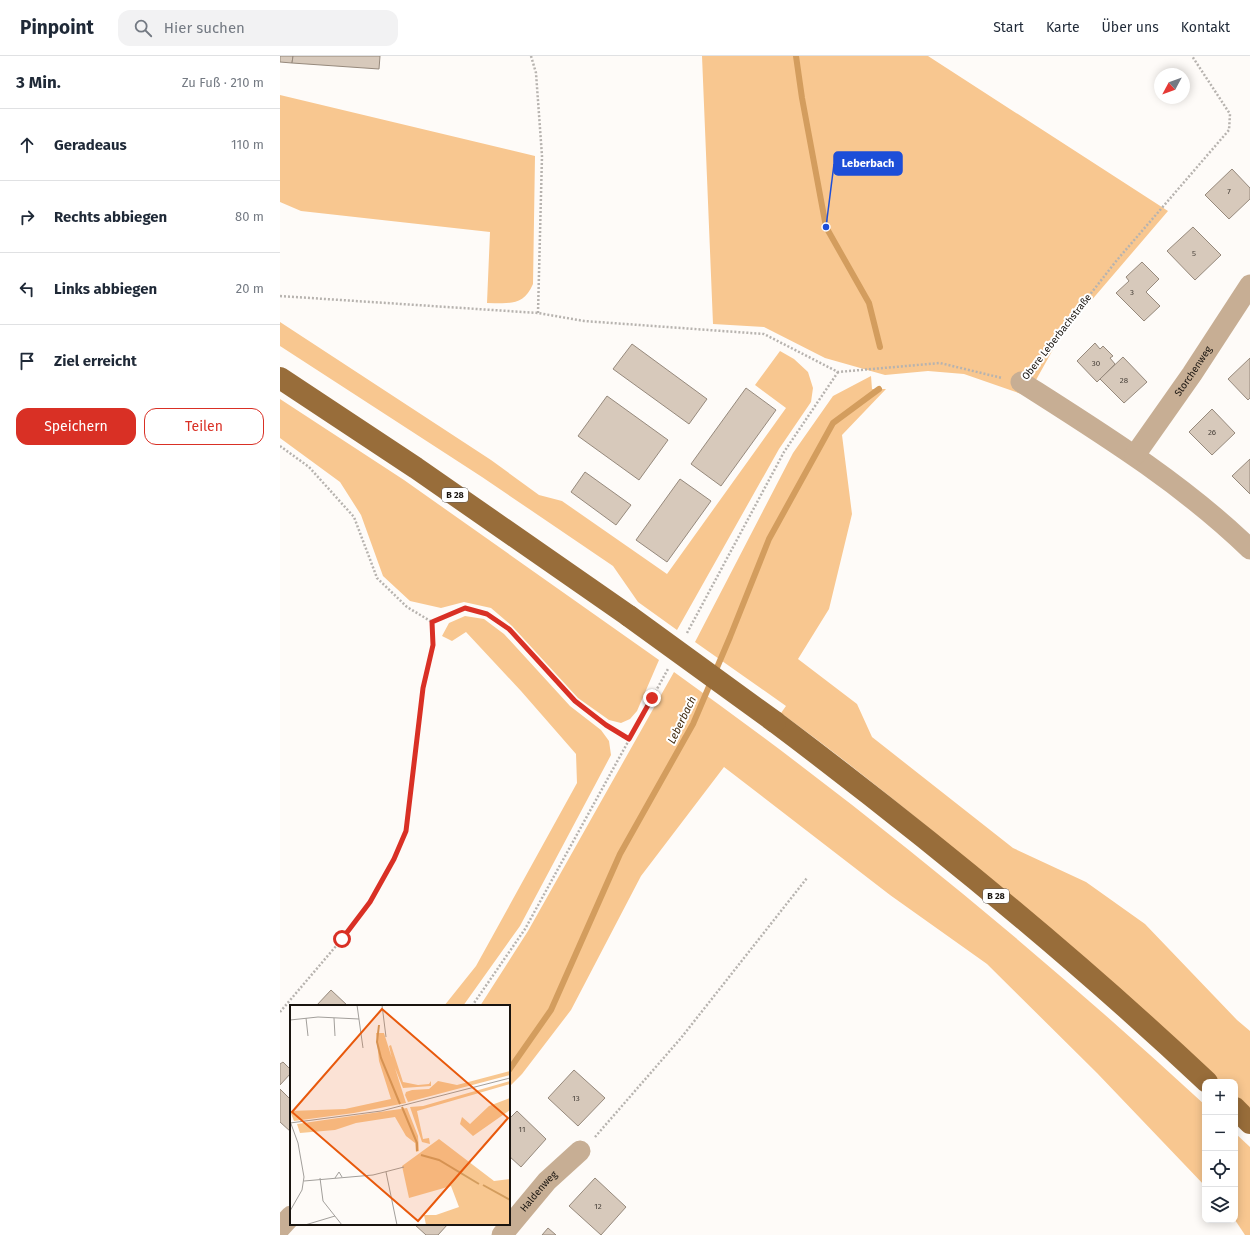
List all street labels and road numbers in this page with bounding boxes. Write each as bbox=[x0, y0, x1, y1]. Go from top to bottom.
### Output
street label: Obere Leberbachstraße bbox=[1020, 292, 1094, 382]
street label: Storchenweg bbox=[1172, 343, 1215, 399]
road number: B 28 bbox=[442, 488, 468, 502]
road number: B 28 bbox=[983, 889, 1009, 903]
street label: Haldenweg bbox=[518, 1168, 560, 1214]

